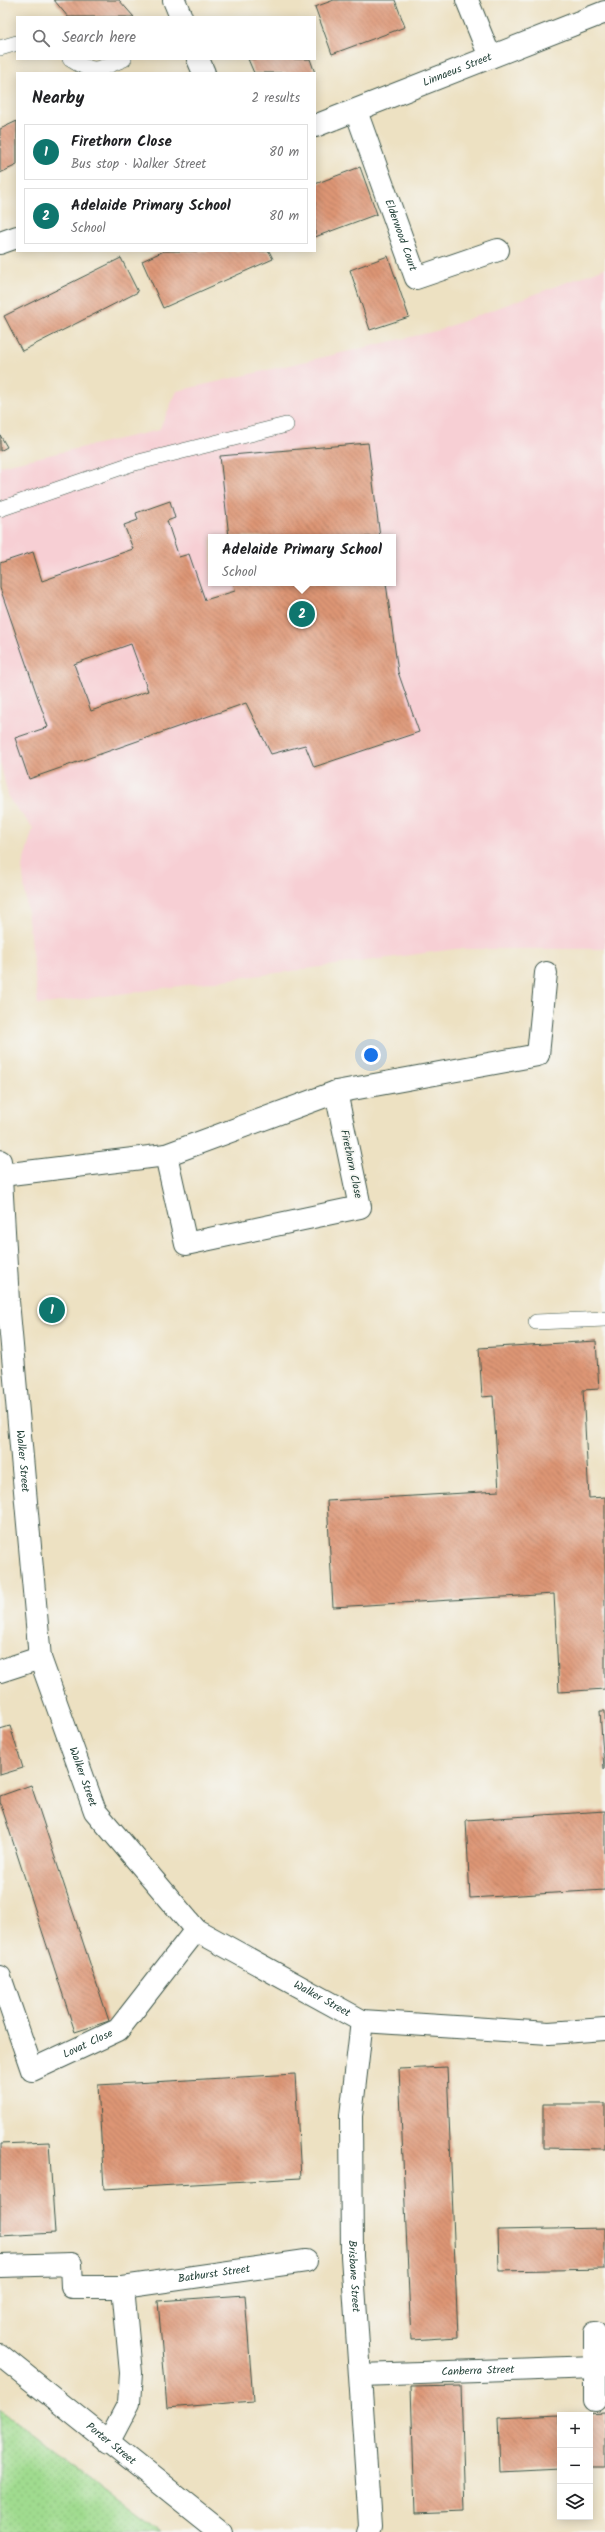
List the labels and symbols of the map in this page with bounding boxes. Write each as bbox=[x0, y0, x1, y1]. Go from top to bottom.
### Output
street label: Linnaeus Street bbox=[420, 48, 495, 92]
street label: Elderwood Court bbox=[379, 197, 422, 274]
pin: 2 bbox=[289, 599, 315, 629]
your location bbox=[361, 1045, 381, 1065]
street label: Firethorn Close bbox=[335, 1128, 367, 1200]
pin: 1 bbox=[39, 1295, 65, 1325]
street label: Walker Street bbox=[11, 1429, 34, 1494]
street label: Walker Street bbox=[64, 1744, 102, 1810]
street label: Walker Street bbox=[290, 1976, 354, 2022]
street label: Lovat Close bbox=[60, 2025, 116, 2063]
street label: Brisbane Street bbox=[343, 2240, 365, 2314]
street label: Bathurst Street bbox=[177, 2260, 252, 2288]
street label: Canberra Street bbox=[441, 2361, 516, 2381]
street label: Porter Street bbox=[82, 2418, 140, 2470]

